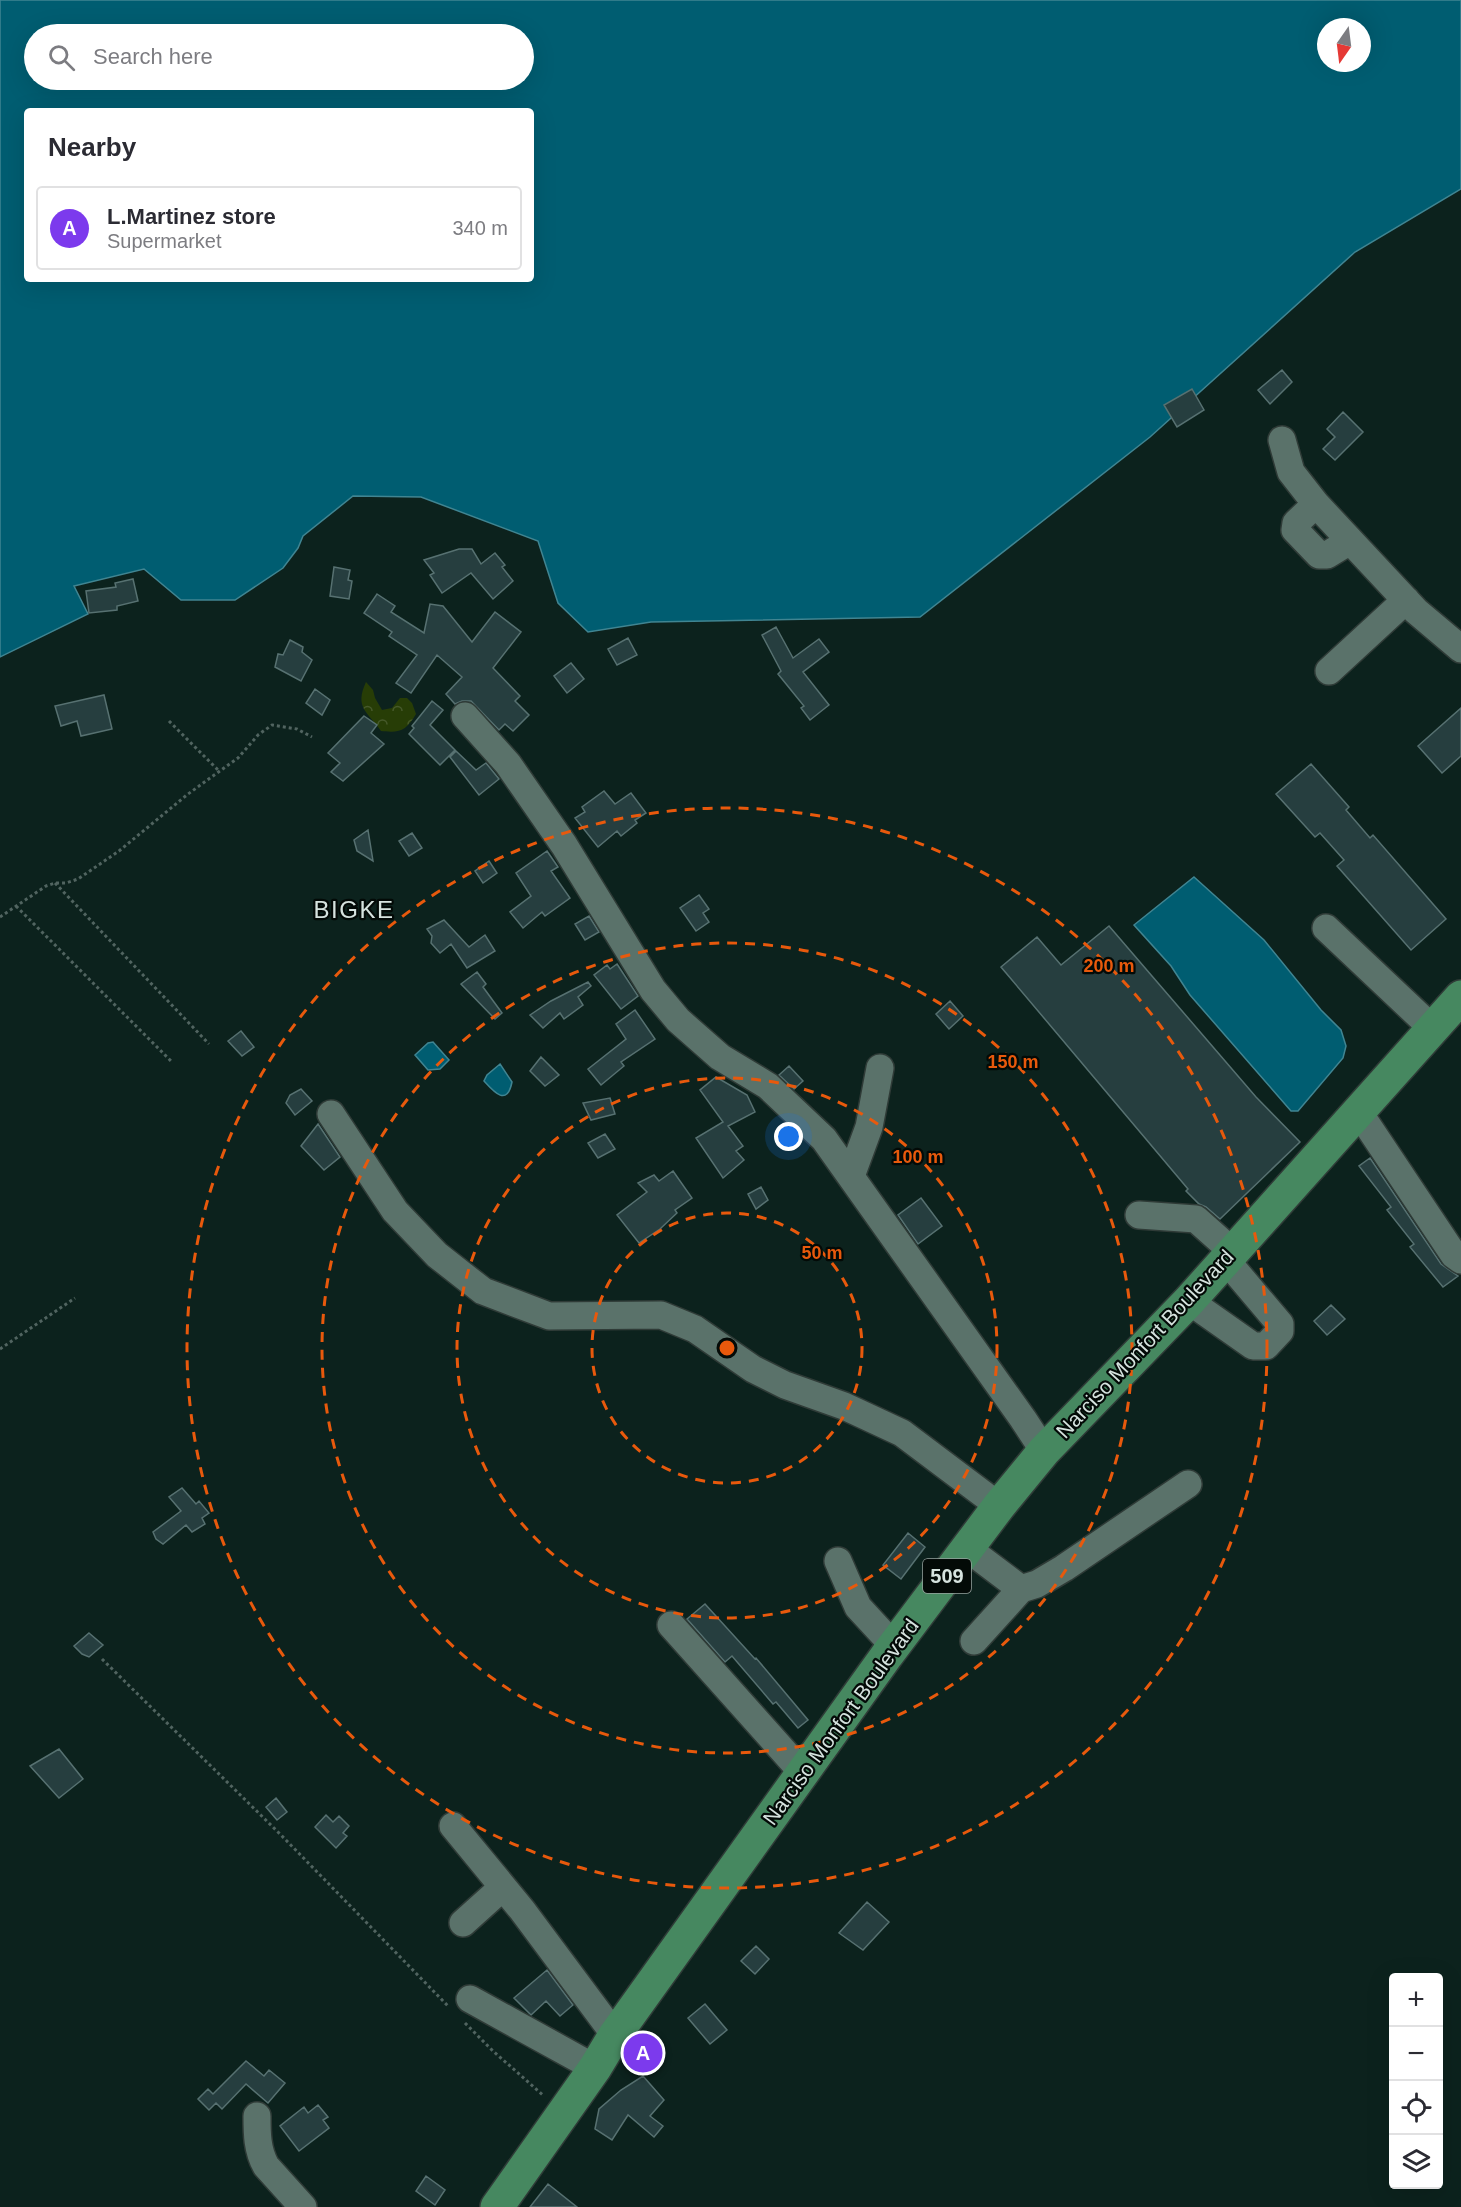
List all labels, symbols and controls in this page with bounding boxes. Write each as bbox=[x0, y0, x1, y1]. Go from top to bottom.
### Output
north arrow bbox=[1317, 18, 1371, 72]
search box bbox=[24, 24, 534, 90]
icon: search bbox=[45, 41, 78, 74]
text: Search here bbox=[93, 44, 213, 69]
text: Nearby bbox=[48, 132, 136, 162]
text: L.Martinez store bbox=[107, 204, 276, 229]
text: A bbox=[62, 217, 77, 239]
text: 340 m bbox=[452, 217, 508, 239]
text: Supermarket bbox=[107, 230, 222, 252]
district label: BIGKE bbox=[314, 896, 394, 923]
text: 200 m bbox=[1083, 956, 1135, 976]
text: 150 m bbox=[987, 1052, 1039, 1072]
your location bbox=[774, 1122, 803, 1151]
text: 100 m bbox=[892, 1147, 944, 1167]
text: 50 m bbox=[801, 1243, 843, 1263]
street label: Narciso Monfort Boulevard bbox=[1051, 1245, 1238, 1442]
centre of rings bbox=[717, 1338, 737, 1358]
road number: 509 bbox=[923, 1559, 971, 1593]
street label: Narciso Monfort Boulevard bbox=[758, 1614, 923, 1829]
map controls bbox=[1389, 1973, 1443, 2189]
button: + bbox=[1389, 1973, 1443, 2027]
button: − bbox=[1389, 2027, 1443, 2081]
pin: A bbox=[624, 2030, 662, 2076]
button: locate bbox=[1389, 2081, 1443, 2135]
button: layers bbox=[1389, 2135, 1443, 2189]

